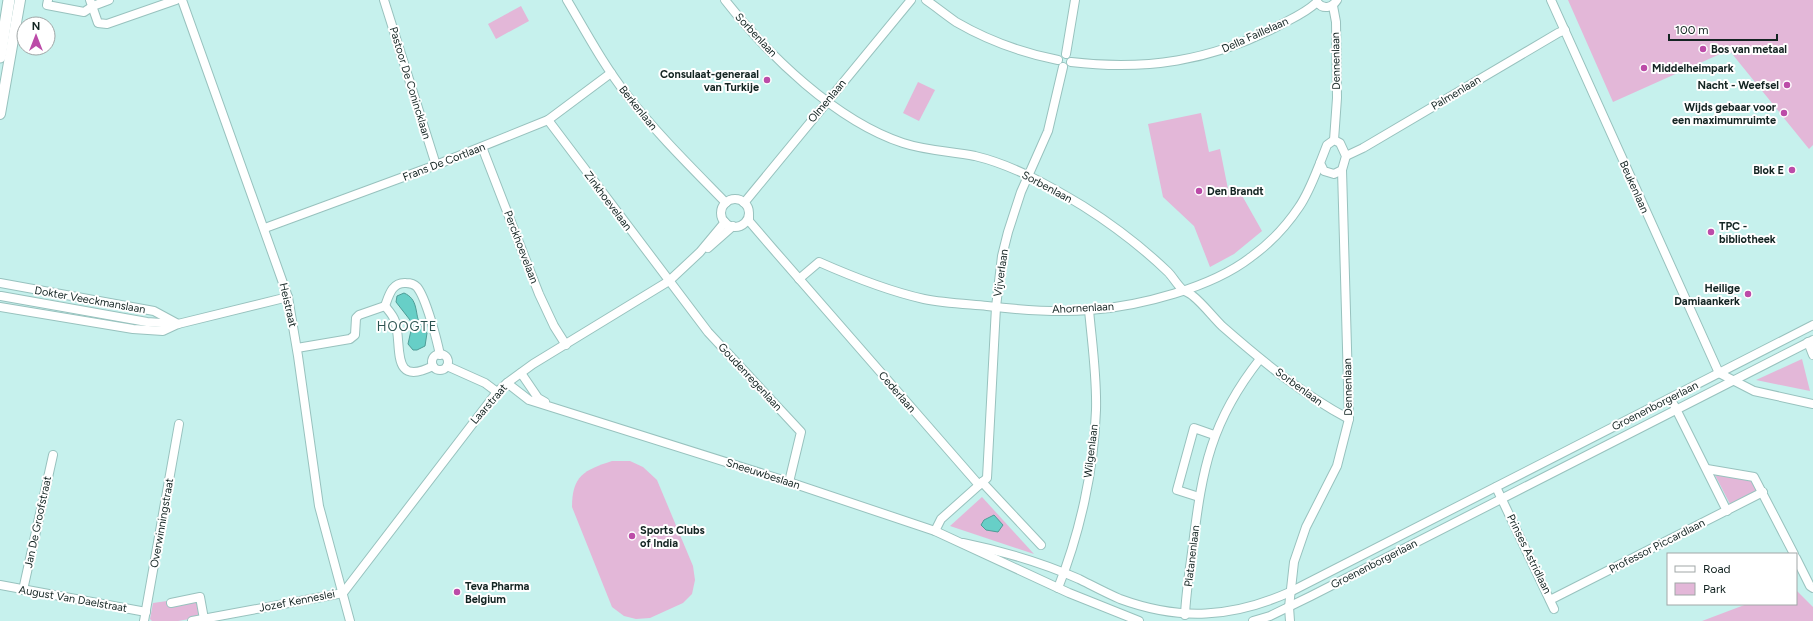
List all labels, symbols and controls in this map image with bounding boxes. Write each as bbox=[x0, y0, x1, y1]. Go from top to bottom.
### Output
street label: Sorbenlaan bbox=[732, 10, 780, 60]
street label: Della Faillelaan bbox=[1220, 15, 1290, 55]
north arrow bbox=[16, 16, 56, 56]
scale bar bbox=[1669, 16, 1777, 42]
text: N bbox=[32, 20, 40, 33]
text: 100 m bbox=[1675, 23, 1709, 37]
street label: Pastoor De Conincklaan bbox=[387, 25, 433, 141]
street label: Dennenlaan bbox=[1329, 32, 1343, 90]
place label: Bos van metaal bbox=[1711, 43, 1787, 56]
marker: Bos van metaal bbox=[1698, 44, 1708, 54]
place label: Middelheimpark bbox=[1652, 62, 1734, 75]
marker: Middelheimpark bbox=[1639, 63, 1649, 73]
place label: Consulaat-generaal van Turkije bbox=[660, 68, 759, 94]
street label: Palmenlaan bbox=[1429, 73, 1483, 113]
marker: Consulaat-generaal van Turkije bbox=[762, 75, 772, 85]
street label: Olmenlaan bbox=[805, 77, 849, 125]
place label: Nacht - Weefsel bbox=[1697, 79, 1779, 92]
marker: Nacht - Weefsel bbox=[1782, 80, 1792, 90]
street label: Berkenlaan bbox=[616, 83, 660, 133]
place label: Wijds gebaar voor een maximumruimte bbox=[1672, 101, 1777, 127]
marker: Wijds gebaar voor een maximumruimte bbox=[1779, 108, 1789, 118]
street label: Frans De Cortlaan bbox=[401, 140, 487, 184]
street label: Beukenlaan bbox=[1617, 159, 1651, 215]
place label: Blok E bbox=[1753, 164, 1784, 177]
marker: Blok E bbox=[1787, 165, 1797, 175]
street label: Sorbenlaan bbox=[1020, 168, 1074, 206]
street label: Zinkhoevelaan bbox=[581, 169, 635, 233]
place label: Den Brandt bbox=[1207, 185, 1264, 198]
marker: Den Brandt bbox=[1194, 186, 1204, 196]
street label: Perckhoevelaan bbox=[501, 209, 541, 285]
place label: TPC - bibliotheek bbox=[1719, 220, 1776, 246]
marker: TPC - bibliotheek bbox=[1706, 227, 1716, 237]
street label: Vijverlaan bbox=[991, 248, 1011, 298]
street label: Heistraat bbox=[277, 282, 299, 328]
place label: Heilige Damiaankerk bbox=[1674, 282, 1740, 308]
street label: Dokter Veeckmanslaan bbox=[34, 284, 146, 316]
marker: Heilige Damiaankerk bbox=[1743, 289, 1753, 299]
street label: Ahornenlaan bbox=[1052, 300, 1114, 316]
district label: HOOGTE bbox=[377, 319, 437, 334]
street label: Goudenregenlaan bbox=[715, 341, 785, 413]
street label: Dennenlaan bbox=[1341, 358, 1355, 416]
street label: Sorbenlaan bbox=[1273, 366, 1325, 408]
street label: Cederlaan bbox=[876, 369, 918, 415]
street label: Groenenborgerlaan bbox=[1610, 379, 1700, 433]
street label: Laarstraat bbox=[468, 381, 510, 427]
street label: Wilgenlaan bbox=[1081, 423, 1101, 479]
street label: Sneeuwbeslaan bbox=[724, 456, 802, 492]
street label: Jan De Groofstraat bbox=[22, 475, 54, 569]
street label: Overwinningstraat bbox=[148, 477, 176, 569]
street label: Prinses Astridlaan bbox=[1504, 512, 1554, 596]
street label: Professor Piccardlaan bbox=[1607, 516, 1707, 576]
place label: Sports Clubs of India bbox=[640, 524, 705, 550]
street label: Platanenlaan bbox=[1182, 524, 1202, 588]
marker: Sports Clubs of India bbox=[627, 531, 637, 541]
street label: Groenenborgerlaan bbox=[1329, 537, 1419, 591]
legend bbox=[1667, 553, 1797, 605]
text: Road bbox=[1703, 562, 1731, 576]
place label: Teva Pharma Belgium bbox=[465, 580, 529, 606]
text: Park bbox=[1703, 582, 1726, 596]
street label: August Van Daelstraat bbox=[18, 583, 128, 615]
street label: Jozef Kenneslei bbox=[258, 587, 336, 615]
marker: Teva Pharma Belgium bbox=[452, 587, 462, 597]

